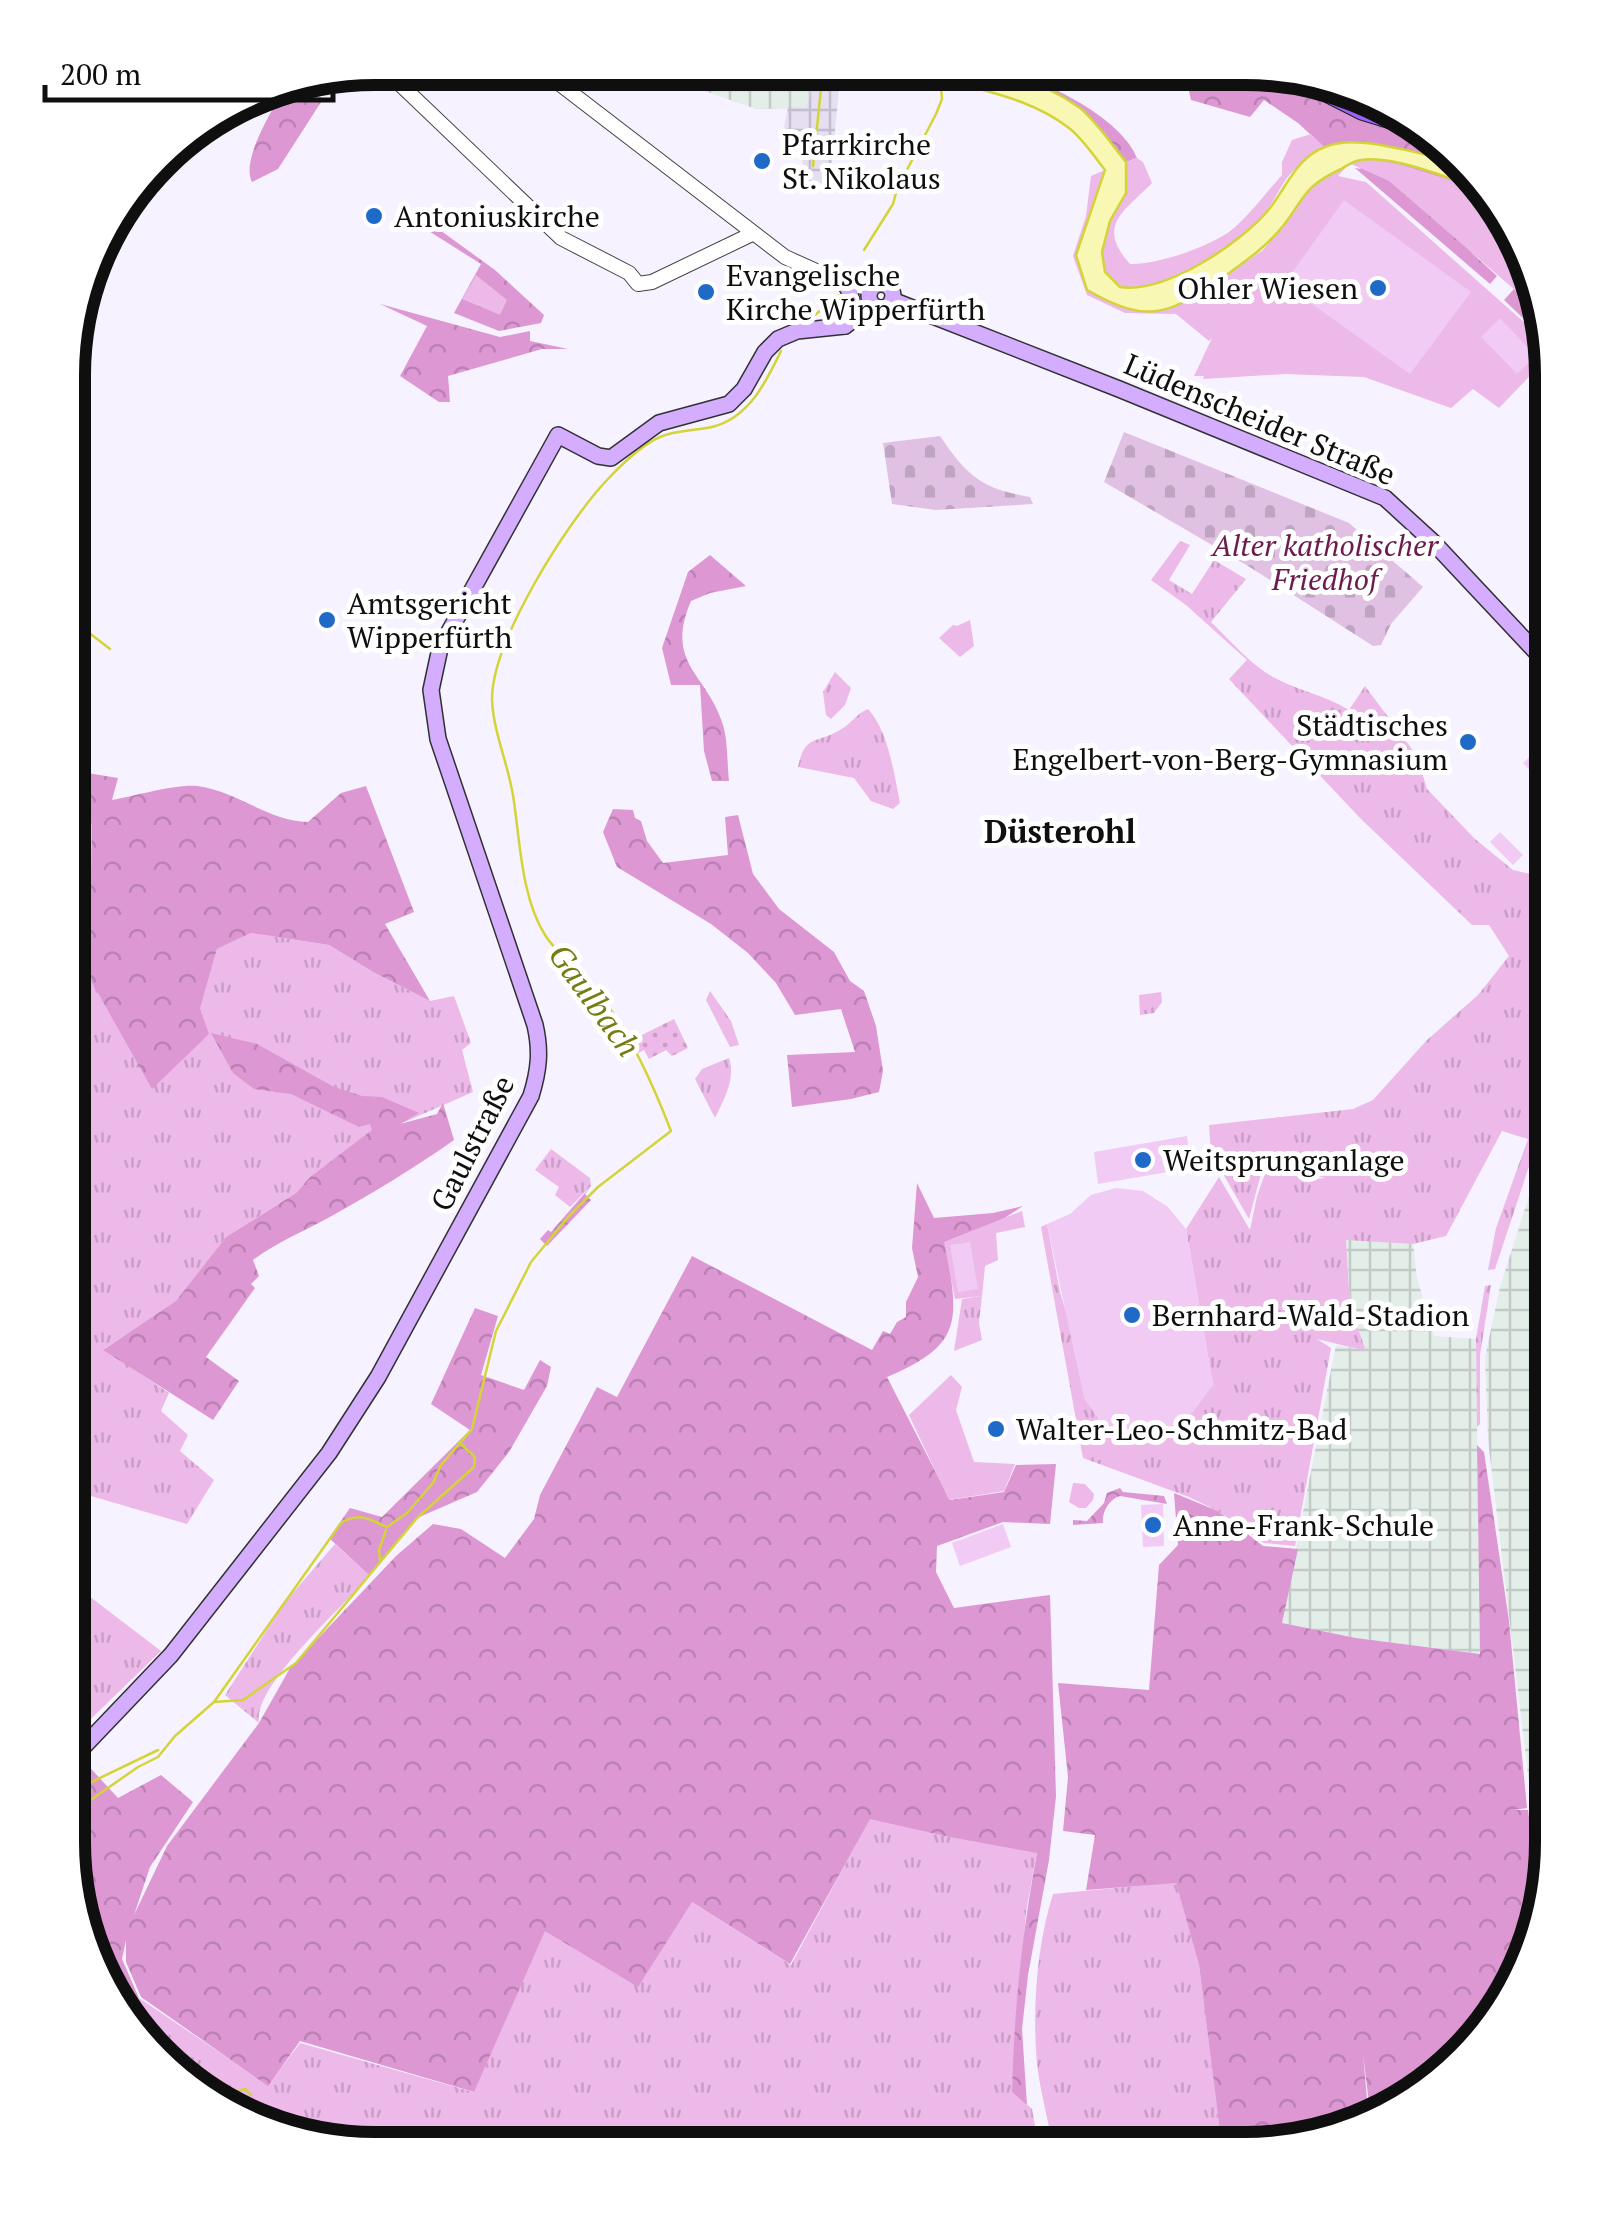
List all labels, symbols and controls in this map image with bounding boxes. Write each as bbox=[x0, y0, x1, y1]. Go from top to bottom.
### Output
scale bar bbox=[45, 40, 332, 102]
text: 200 m bbox=[60, 54, 141, 94]
place label: Pfarrkirche St. Nikolaus bbox=[782, 124, 941, 198]
marker: Pfarrkirche St. Nikolaus bbox=[751, 150, 773, 172]
place label: Antoniuskirche bbox=[394, 196, 600, 236]
marker: Antoniuskirche bbox=[363, 205, 385, 227]
place label: Evangelische Kirche Wipperfürth bbox=[726, 255, 986, 329]
place label: Ohler Wiesen bbox=[1177, 268, 1358, 308]
marker: Ohler Wiesen bbox=[1367, 277, 1389, 299]
marker: Evangelische Kirche Wipperfürth bbox=[695, 281, 717, 303]
street label: Lüdenscheider Straße bbox=[1118, 344, 1402, 494]
park label: Alter katholischer Friedhof bbox=[1210, 525, 1440, 599]
place label: Amtsgericht Wipperfürth bbox=[347, 583, 513, 657]
marker: Amtsgericht Wipperfürth bbox=[316, 609, 338, 631]
place label: Städtisches Engelbert-von-Berg-Gymnasium bbox=[1013, 705, 1448, 779]
marker: Städtisches Engelbert-von-Berg-Gymnasium bbox=[1457, 731, 1479, 753]
district label: Düsterohl bbox=[984, 810, 1136, 852]
water label: Gaulbach bbox=[540, 935, 650, 1065]
street label: Gaulstraße bbox=[421, 1068, 523, 1218]
place label: Weitsprunganlage bbox=[1163, 1140, 1405, 1180]
marker: Weitsprunganlage bbox=[1132, 1149, 1154, 1171]
place label: Bernhard-Wald-Stadion bbox=[1152, 1295, 1469, 1335]
marker: Bernhard-Wald-Stadion bbox=[1121, 1304, 1143, 1326]
place label: Walter-Leo-Schmitz-Bad bbox=[1016, 1409, 1347, 1449]
marker: Walter-Leo-Schmitz-Bad bbox=[985, 1418, 1007, 1440]
place label: Anne-Frank-Schule bbox=[1173, 1505, 1434, 1545]
marker: Anne-Frank-Schule bbox=[1142, 1514, 1164, 1536]

